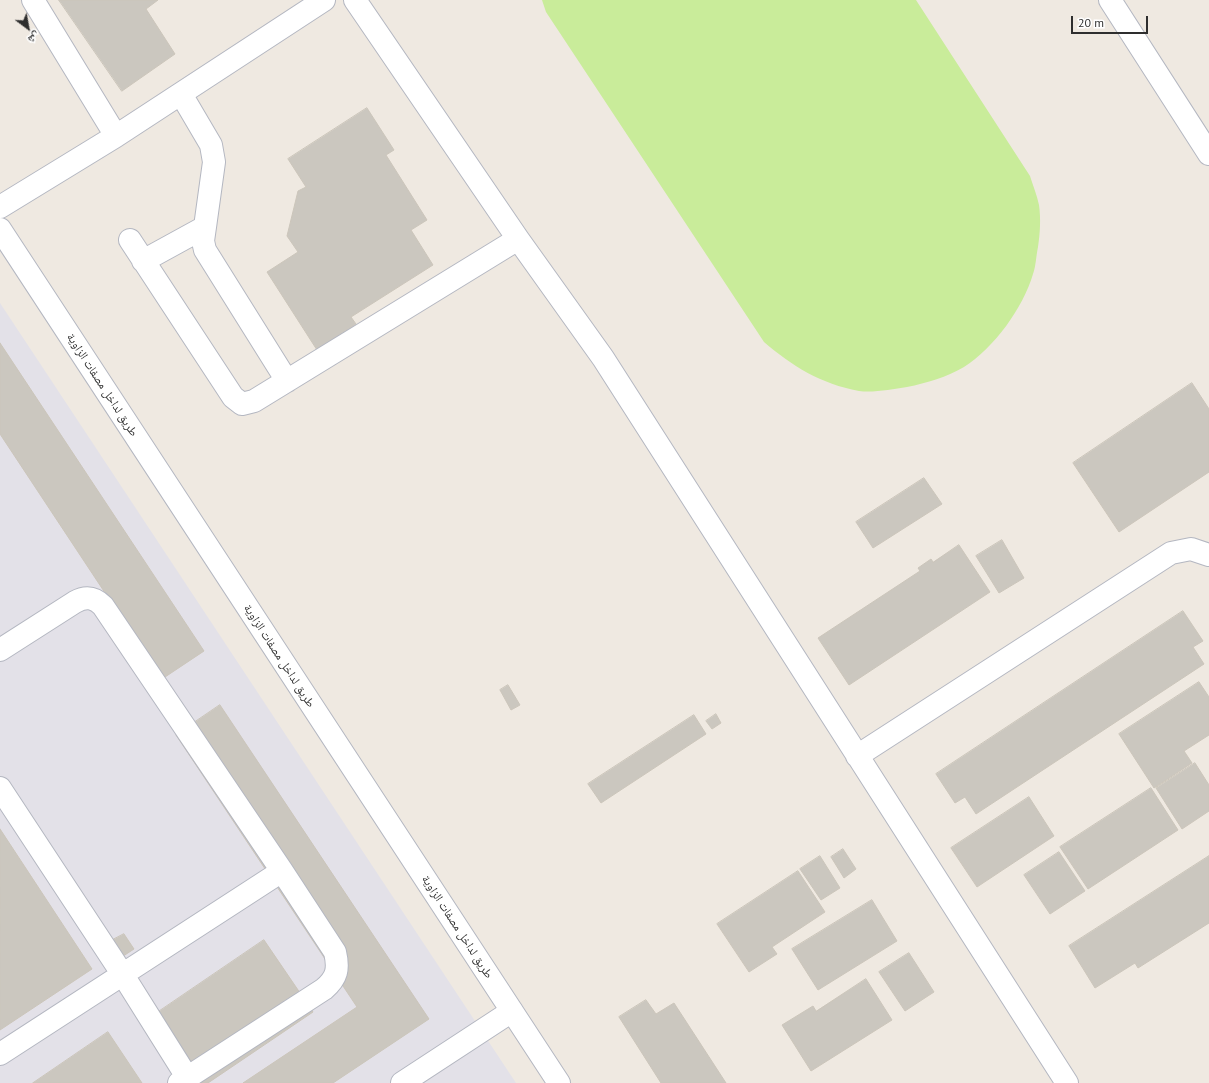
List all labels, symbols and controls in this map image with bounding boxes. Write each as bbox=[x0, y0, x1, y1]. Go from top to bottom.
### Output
north arrow bbox=[8, 8, 48, 48]
scale bar bbox=[1073, 8, 1150, 34]
text: 20 m bbox=[1078, 15, 1104, 30]
text: ش bbox=[26, 29, 43, 47]
street label: طريق لداخل مصفات الزاوية bbox=[63, 331, 141, 439]
street label: طريق لداخل مصفات الزاوية bbox=[240, 602, 318, 710]
street label: طريق لداخل مصفات الزاوية bbox=[418, 873, 496, 981]

